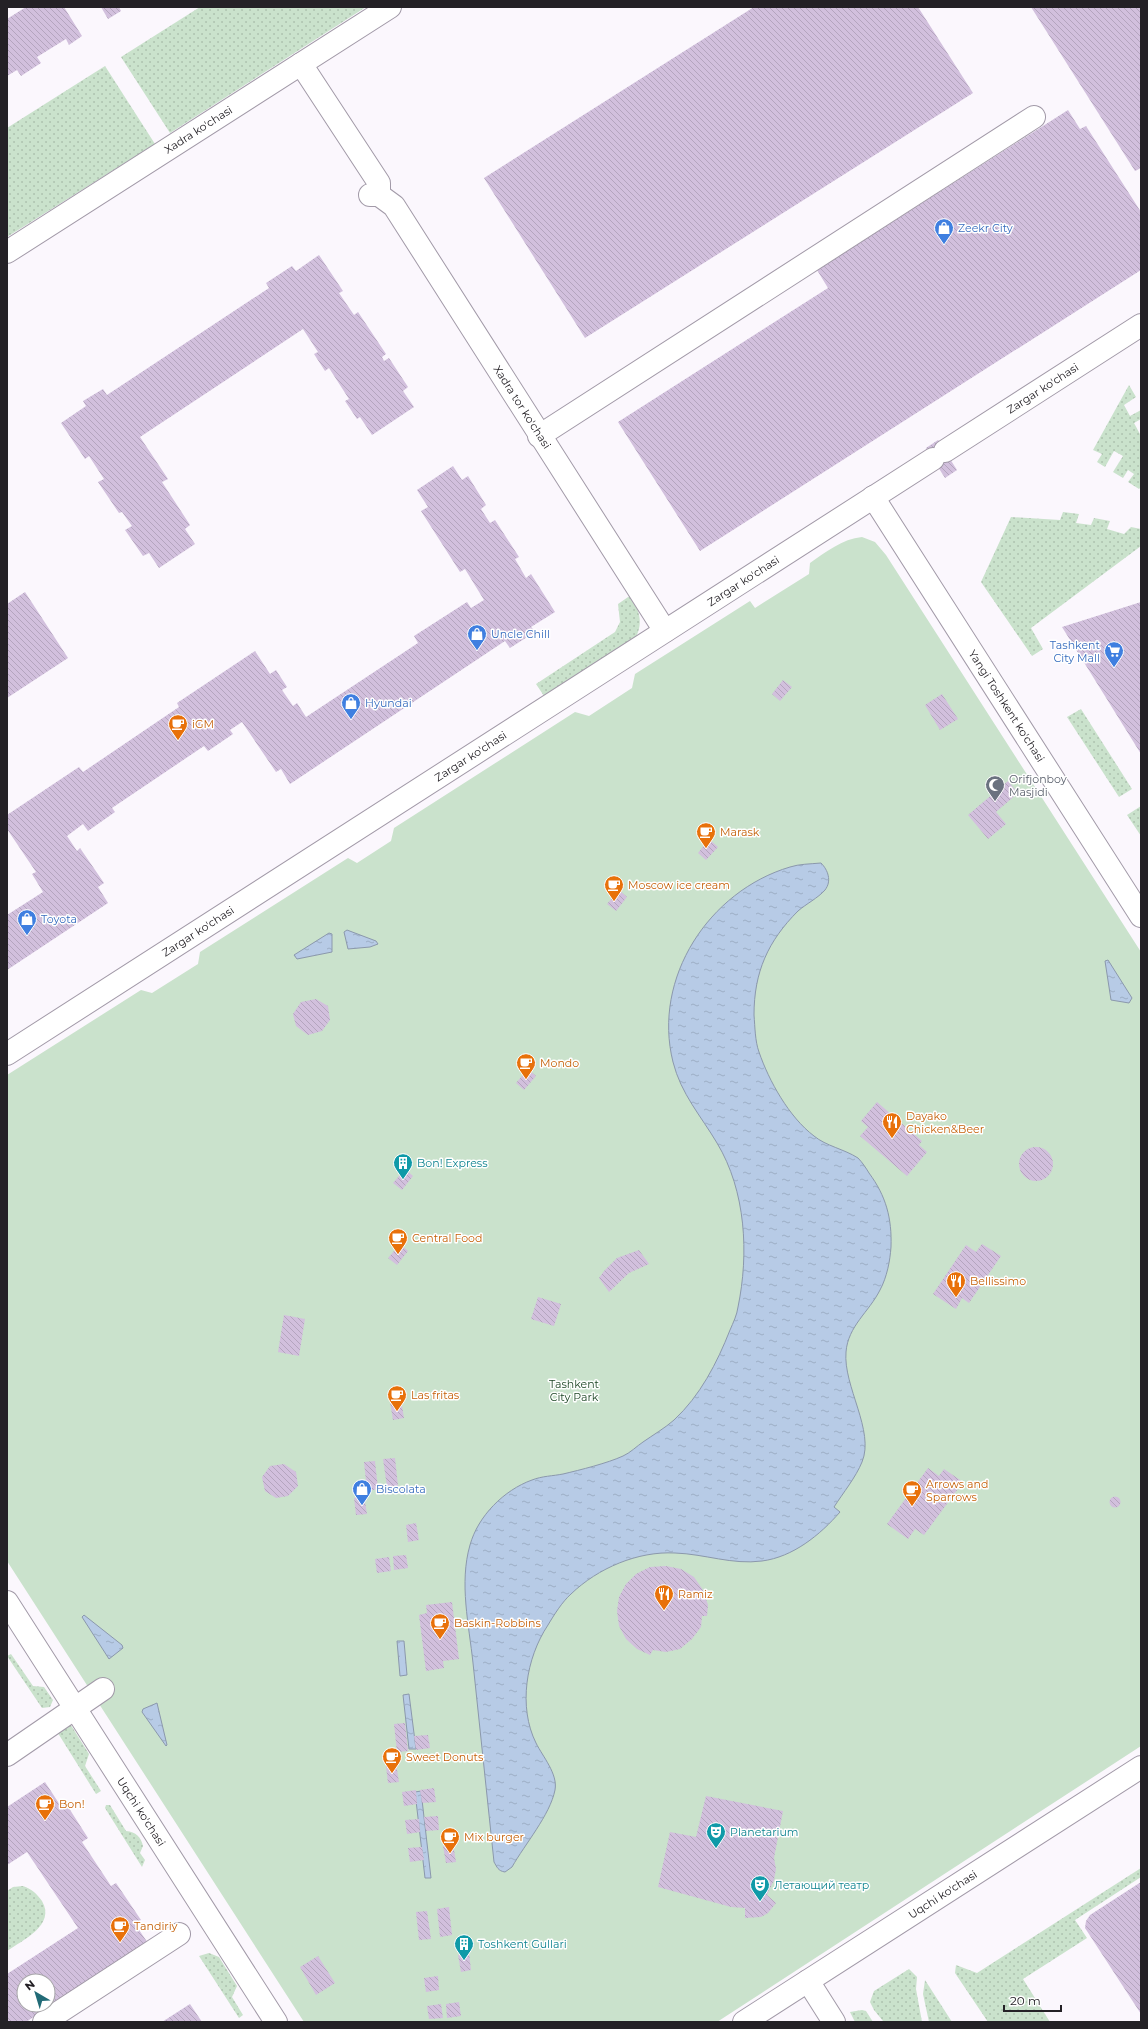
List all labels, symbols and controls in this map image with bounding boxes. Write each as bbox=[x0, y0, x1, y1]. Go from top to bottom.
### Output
street label: Xadra ko'chasi bbox=[162, 103, 235, 157]
shop icon: Zeekr City bbox=[933, 217, 955, 245]
place label: Zeekr City bbox=[958, 221, 1013, 235]
street label: Zargar ko'chasi bbox=[1004, 360, 1081, 417]
street label: Xadra tor ko'chasi bbox=[490, 363, 554, 451]
street label: Zargar ko'chasi bbox=[704, 553, 782, 609]
shop icon: Uncle Chill bbox=[466, 623, 488, 651]
place label: Uncle Chill bbox=[491, 627, 550, 641]
place label: Tashkent City Mall bbox=[1050, 638, 1101, 665]
supermarket icon: Tashkent City Mall bbox=[1103, 640, 1125, 668]
street label: Yangi Toshkent ko'chasi bbox=[966, 647, 1048, 765]
shop icon: Hyundai bbox=[340, 692, 362, 720]
place label: Hyundai bbox=[365, 696, 412, 710]
cafe icon: iGM bbox=[167, 713, 189, 741]
place label: iGM bbox=[192, 717, 214, 731]
street label: Zargar ko'chasi bbox=[432, 728, 509, 784]
place label: Orifjonboy Masjidi bbox=[1009, 772, 1067, 799]
mosque icon: Orifjonboy Masjidi bbox=[984, 774, 1006, 802]
cafe icon: Marask bbox=[695, 821, 717, 849]
place label: Marask bbox=[720, 825, 760, 839]
cafe icon: Moscow ice cream bbox=[603, 874, 625, 902]
place label: Moscow ice cream bbox=[628, 878, 730, 892]
street label: Zargar ko'chasi bbox=[159, 903, 237, 960]
shop icon: Toyota bbox=[16, 908, 38, 936]
place label: Toyota bbox=[41, 912, 77, 926]
cafe icon: Mondo bbox=[515, 1052, 537, 1080]
place label: Mondo bbox=[540, 1056, 579, 1070]
place label: Dayako Chicken&Beer bbox=[906, 1109, 984, 1136]
restaurant icon: Dayako Chicken&Beer bbox=[881, 1111, 903, 1139]
building icon: Bon! Express bbox=[392, 1152, 414, 1180]
place label: Bon! Express bbox=[417, 1156, 488, 1170]
cafe icon: Central Food bbox=[387, 1227, 409, 1255]
place label: Central Food bbox=[412, 1231, 482, 1245]
restaurant icon: Bellissimo bbox=[945, 1270, 967, 1298]
place label: Bellissimo bbox=[970, 1274, 1026, 1288]
park label: Tashkent City Park bbox=[549, 1377, 600, 1404]
cafe icon: Las fritas bbox=[386, 1384, 408, 1412]
place label: Las fritas bbox=[411, 1388, 460, 1402]
place label: Arrows and Sparrows bbox=[926, 1477, 988, 1504]
shop icon: Biscolata bbox=[351, 1478, 373, 1506]
cafe icon: Arrows and Sparrows bbox=[901, 1479, 923, 1507]
place label: Biscolata bbox=[376, 1482, 426, 1496]
restaurant icon: Ramiz bbox=[653, 1583, 675, 1611]
place label: Ramiz bbox=[678, 1587, 713, 1601]
cafe icon: Baskin-Robbins bbox=[429, 1612, 451, 1640]
place label: Baskin-Robbins bbox=[454, 1616, 541, 1630]
cafe icon: Sweet Donuts bbox=[381, 1746, 403, 1774]
place label: Sweet Donuts bbox=[406, 1750, 484, 1764]
street label: Uqchi ko'chasi bbox=[114, 1775, 169, 1849]
cafe icon: Bon! bbox=[34, 1793, 56, 1821]
place label: Bon! bbox=[59, 1797, 85, 1811]
theatre icon: Planetarium bbox=[705, 1821, 727, 1849]
place label: Planetarium bbox=[730, 1825, 799, 1839]
cafe icon: Mix burger bbox=[439, 1826, 461, 1854]
place label: Mix burger bbox=[464, 1830, 524, 1844]
street label: Uqchi ko'chasi bbox=[905, 1867, 980, 1922]
theatre icon: Летающий театр bbox=[749, 1874, 771, 1902]
place label: Летающий театр bbox=[774, 1878, 869, 1892]
cafe icon: Tandiriy bbox=[109, 1915, 131, 1943]
place label: Tandiriy bbox=[134, 1919, 178, 1933]
building icon: Toshkent Gullari bbox=[453, 1933, 475, 1961]
place label: Toshkent Gullari bbox=[478, 1937, 567, 1951]
north arrow bbox=[16, 1973, 56, 2013]
text: N bbox=[22, 1977, 38, 1993]
scale bar bbox=[1004, 1987, 1061, 2013]
text: 20 m bbox=[1010, 1993, 1041, 2008]

